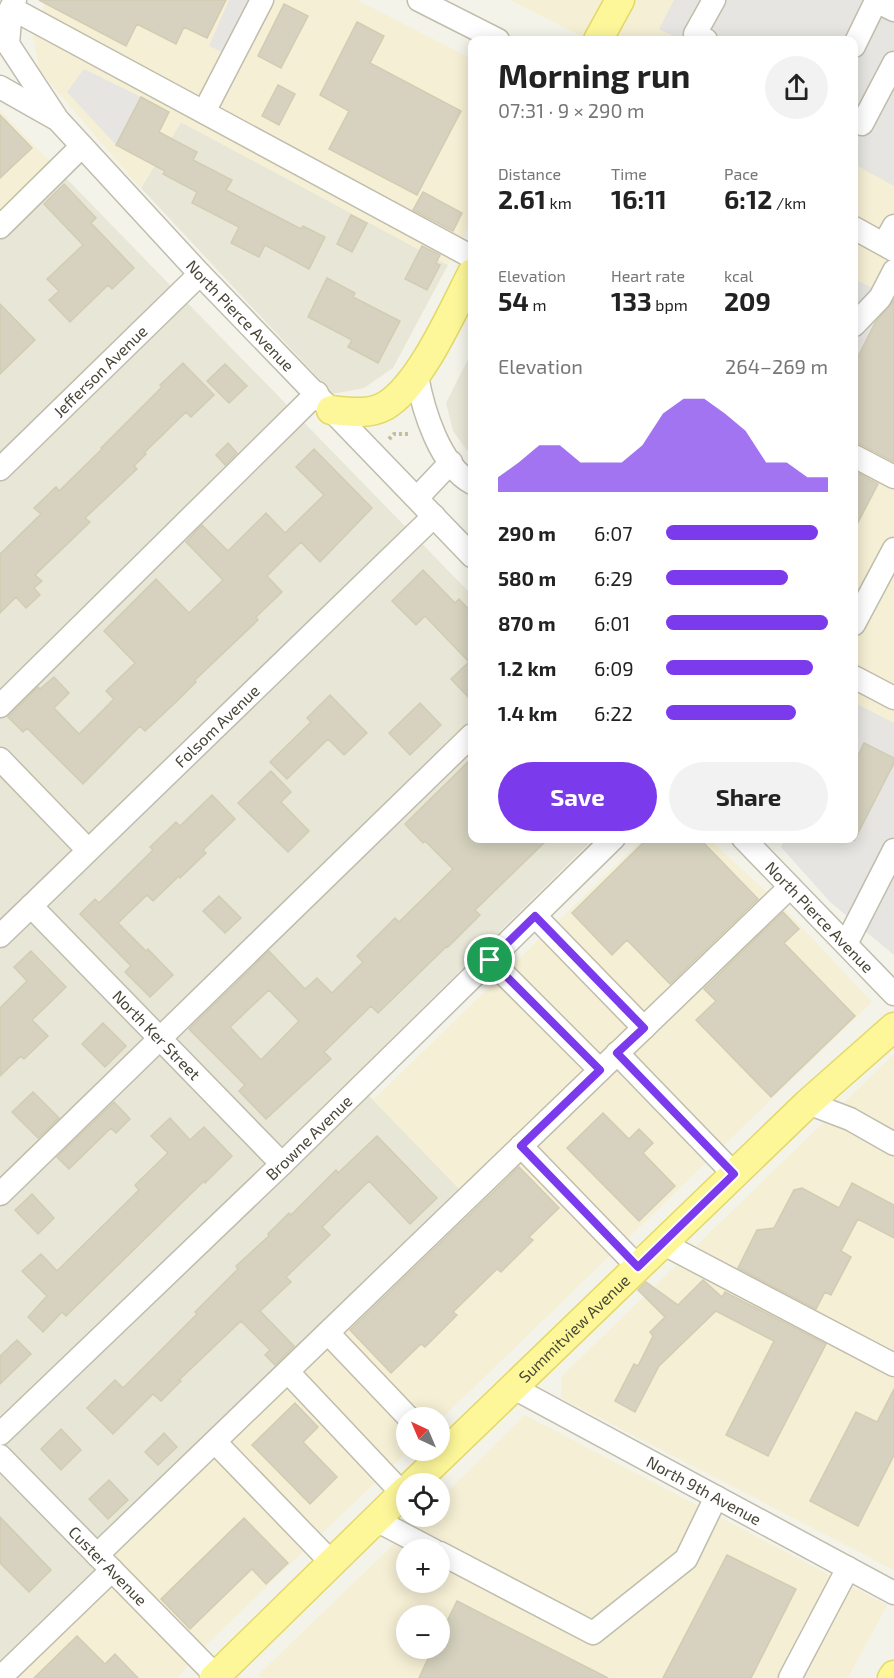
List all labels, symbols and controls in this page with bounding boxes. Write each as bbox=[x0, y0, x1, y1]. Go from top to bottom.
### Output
text: Morning run bbox=[498, 55, 690, 95]
button: share bbox=[765, 56, 828, 119]
text: 07:31 · 9 × 290 m bbox=[498, 98, 645, 122]
text: Distance bbox=[498, 164, 561, 183]
text: Time bbox=[611, 164, 647, 183]
text: Pace bbox=[724, 164, 758, 183]
text: 2.61 bbox=[498, 183, 546, 214]
text: 16:11 bbox=[611, 183, 667, 214]
text: 6:12 bbox=[724, 183, 772, 214]
text: km bbox=[546, 193, 572, 212]
text: /km bbox=[772, 193, 806, 212]
street label: North Pierce Avenue bbox=[183, 256, 298, 375]
text: Elevation bbox=[498, 266, 566, 285]
text: Heart rate bbox=[611, 266, 685, 285]
text: kcal bbox=[724, 266, 753, 285]
text: 54 bbox=[498, 285, 529, 316]
text: 133 bbox=[611, 285, 652, 316]
text: 209 bbox=[724, 285, 771, 316]
text: m bbox=[529, 295, 547, 314]
text: bpm bbox=[652, 295, 688, 314]
street label: Jefferson Avenue bbox=[49, 321, 151, 421]
text: Elevation bbox=[498, 354, 583, 378]
text: 264–269 m bbox=[725, 354, 828, 378]
text: 290 m bbox=[498, 521, 556, 545]
text: 6:07 bbox=[594, 521, 632, 545]
text: 580 m bbox=[498, 566, 556, 590]
text: 6:29 bbox=[594, 566, 633, 590]
text: 870 m bbox=[498, 611, 556, 635]
text: 6:01 bbox=[594, 611, 630, 635]
text: 1.2 km bbox=[498, 656, 556, 680]
text: 6:09 bbox=[594, 656, 634, 680]
street label: Folsom Avenue bbox=[170, 680, 263, 771]
text: 1.4 km bbox=[498, 701, 557, 725]
text: 6:22 bbox=[594, 701, 633, 725]
button: Save bbox=[498, 762, 657, 831]
button: Share bbox=[669, 762, 828, 831]
street label: North Pierce Avenue bbox=[762, 857, 878, 976]
pin bbox=[464, 934, 515, 985]
icon: arrive bbox=[473, 943, 506, 976]
street label: North Ker Street bbox=[109, 986, 205, 1084]
street label: Browne Avenue bbox=[261, 1091, 355, 1184]
street label: Summitview Avenue bbox=[514, 1270, 633, 1386]
north arrow bbox=[396, 1407, 450, 1461]
map controls bbox=[396, 1407, 450, 1659]
street label: North 9th Avenue bbox=[644, 1451, 765, 1529]
button: locate bbox=[396, 1473, 450, 1527]
street label: Custer Avenue bbox=[65, 1522, 151, 1609]
button: + bbox=[396, 1539, 450, 1593]
button: − bbox=[396, 1605, 450, 1659]

